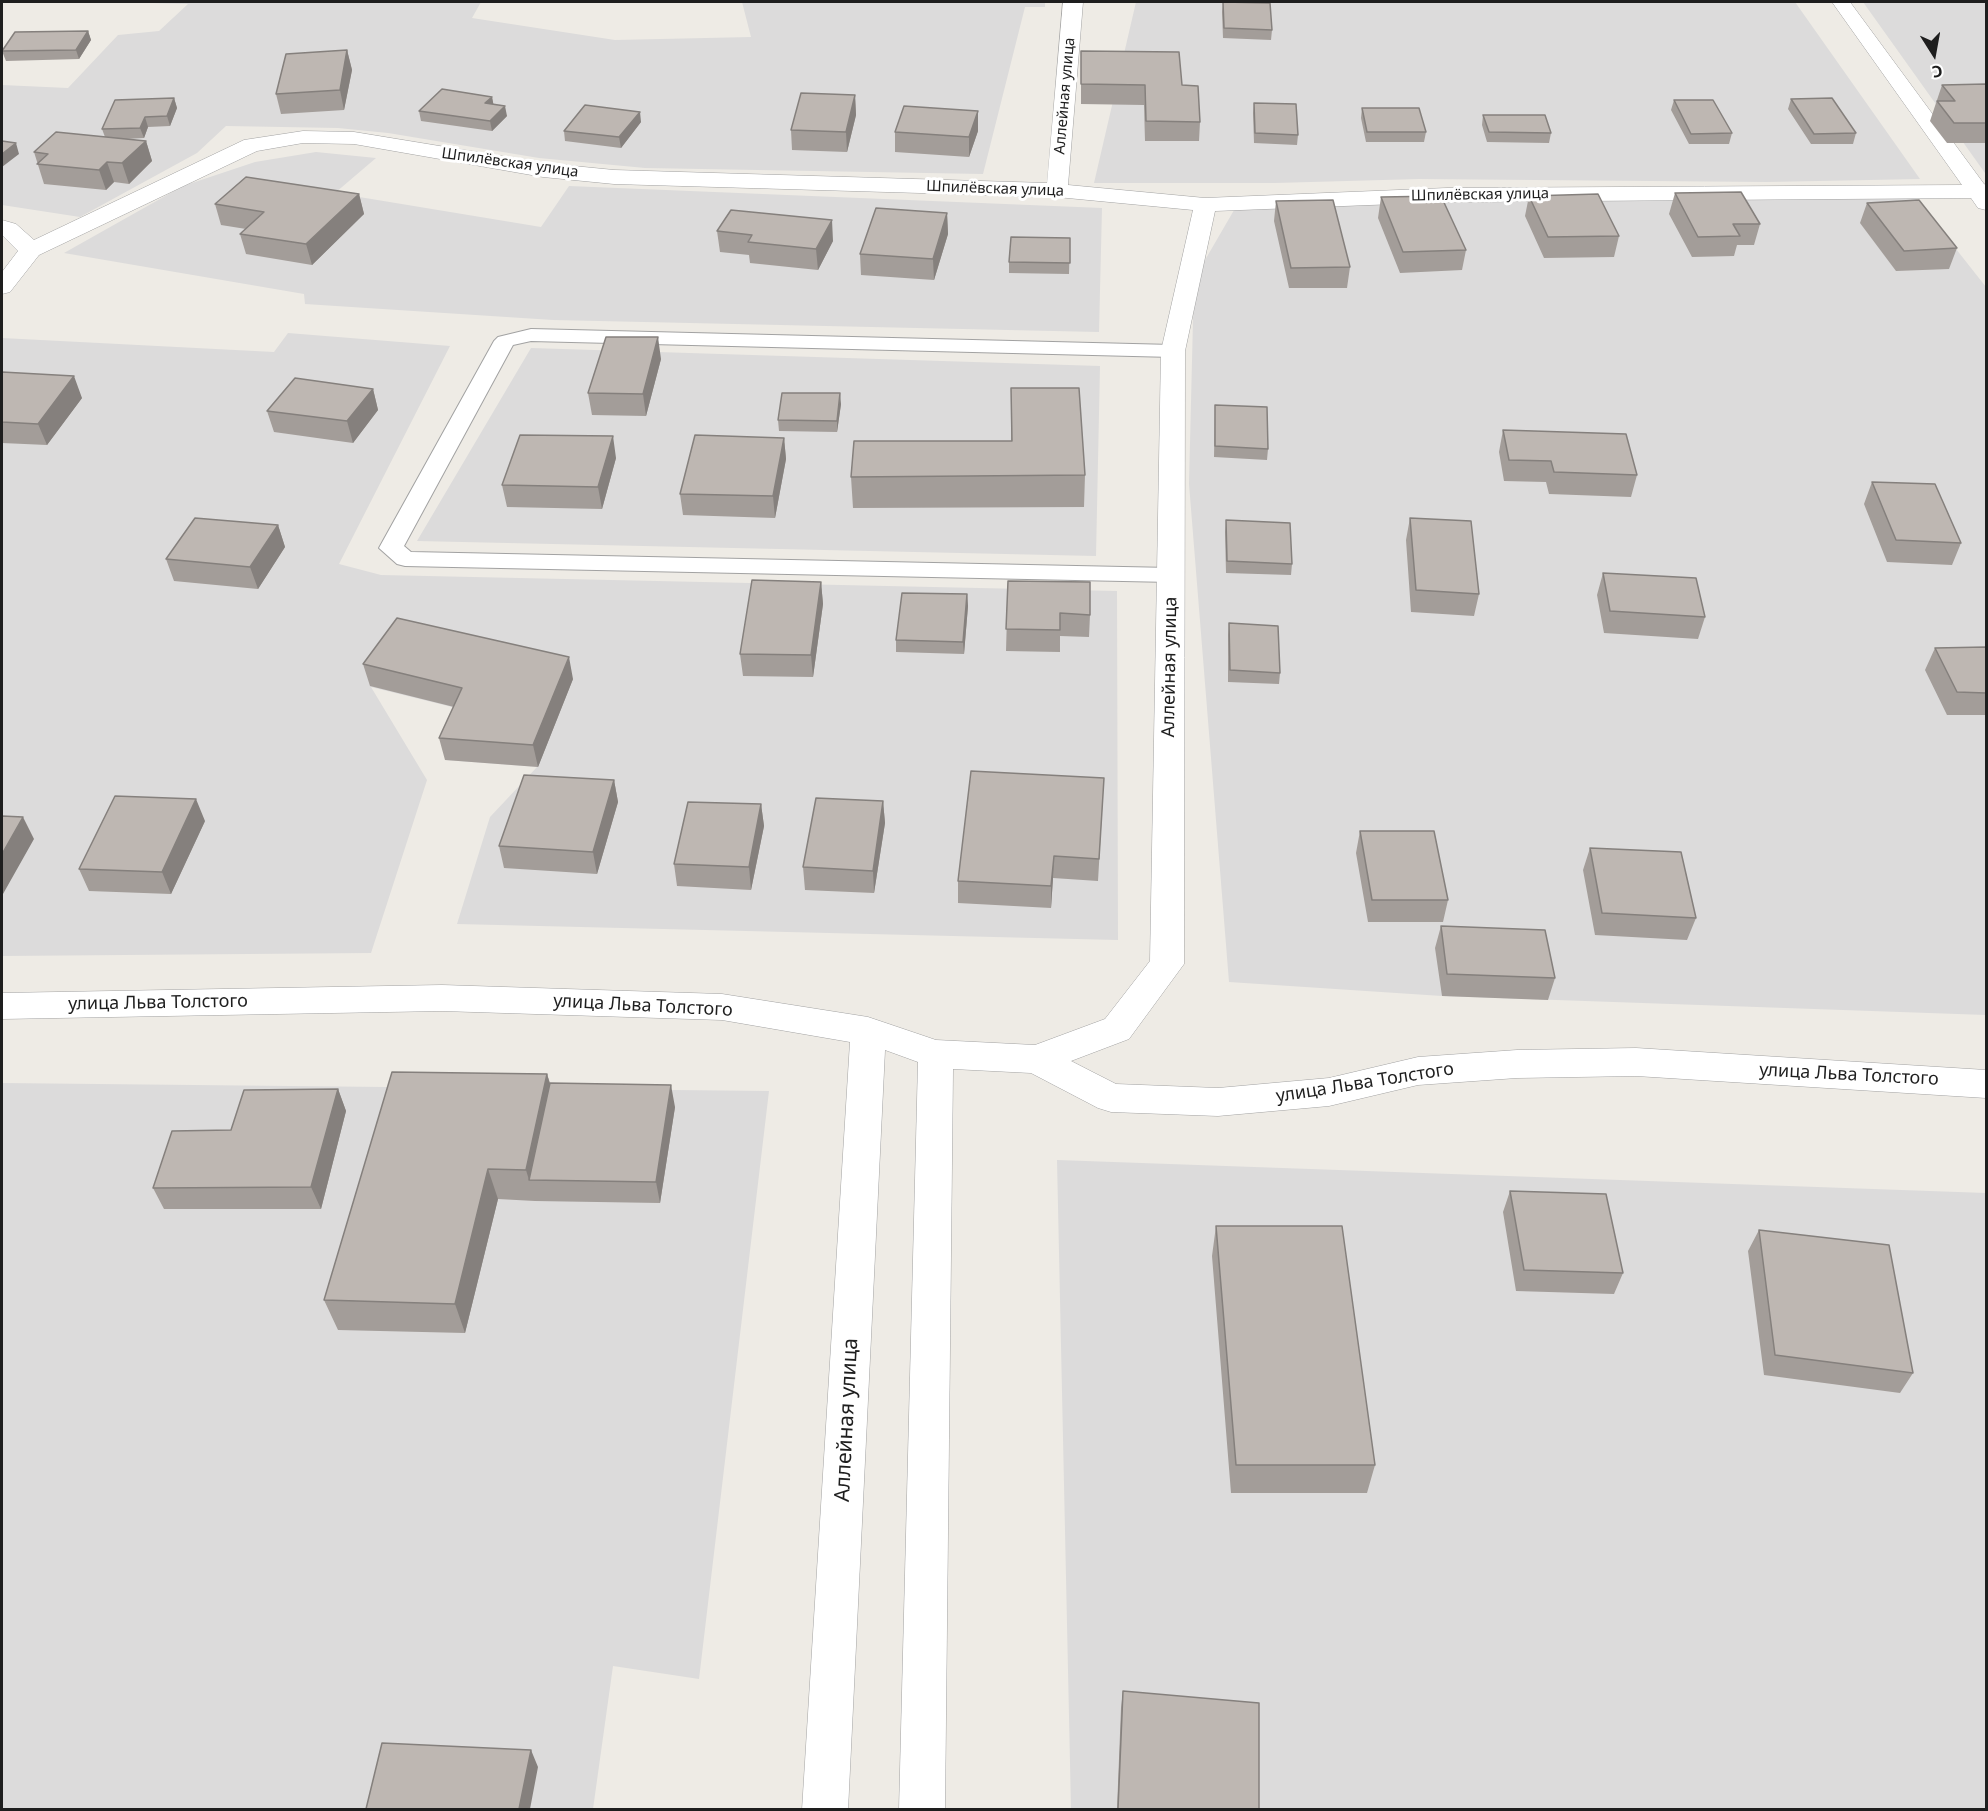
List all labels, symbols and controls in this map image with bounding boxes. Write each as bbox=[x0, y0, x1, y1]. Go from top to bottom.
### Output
north arrow bbox=[1904, 24, 1964, 84]
street label: Аллейная улица bbox=[1051, 37, 1079, 155]
text: С bbox=[1930, 60, 1945, 83]
street label: Шпилёвская улица bbox=[440, 144, 580, 182]
street label: Шпилёвская улица bbox=[926, 178, 1064, 200]
street label: Шпилёвская улица bbox=[1411, 185, 1549, 205]
street label: Аллейная улица bbox=[1158, 596, 1182, 738]
street label: улица Льва Толстого bbox=[68, 991, 248, 1015]
street label: улица Льва Толстого bbox=[553, 991, 733, 1021]
street label: улица Льва Толстого bbox=[1275, 1058, 1455, 1108]
street label: улица Льва Толстого bbox=[1759, 1060, 1939, 1090]
street label: Аллейная улица bbox=[830, 1337, 864, 1503]

